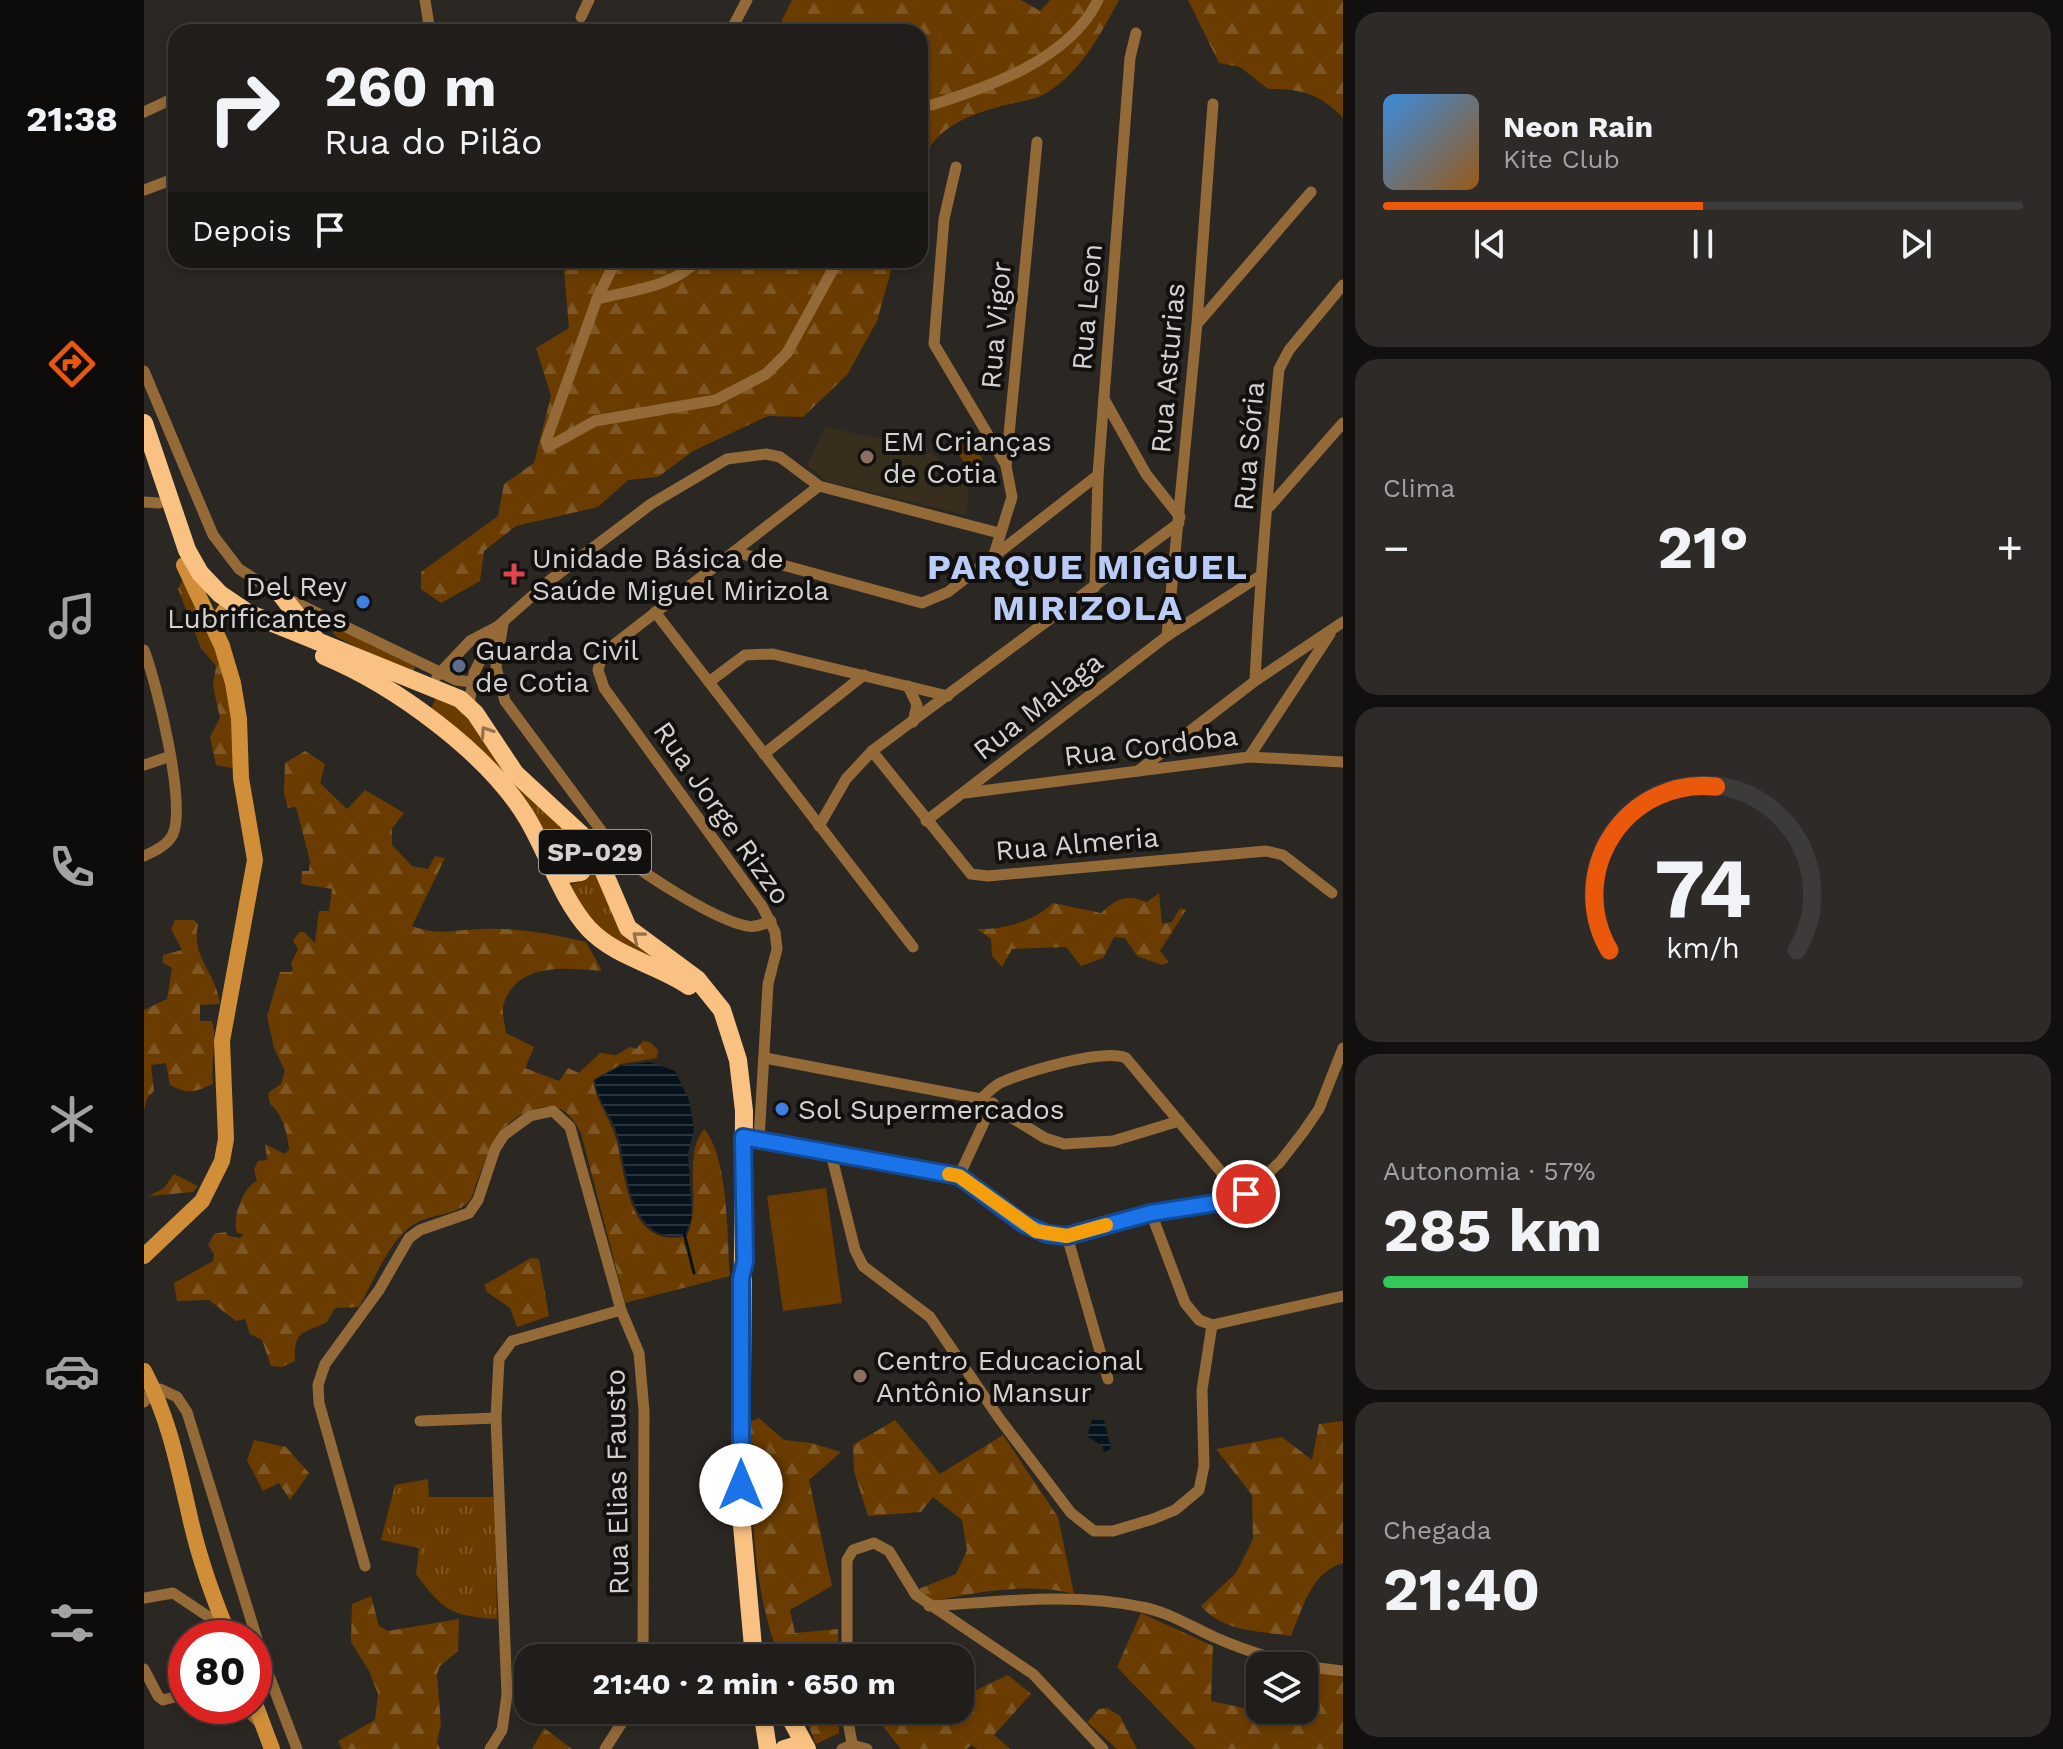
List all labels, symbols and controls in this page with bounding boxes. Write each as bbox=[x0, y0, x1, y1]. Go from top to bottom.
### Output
text: 260 m bbox=[324, 54, 497, 120]
icon: right bbox=[192, 56, 296, 160]
text: 21:38 bbox=[26, 98, 118, 140]
text: Neon Rain bbox=[1503, 109, 1653, 144]
text: Rua do Pilão bbox=[324, 121, 543, 163]
text: Kite Club bbox=[1503, 144, 1620, 174]
icon: arrive bbox=[308, 208, 352, 252]
text: Depois bbox=[192, 213, 292, 248]
icon: previous bbox=[1468, 222, 1512, 266]
icon: pause bbox=[1681, 222, 1725, 266]
icon: next bbox=[1894, 222, 1938, 266]
street label: Rua Leon bbox=[1065, 242, 1109, 372]
street label: Rua Vigor bbox=[974, 260, 1018, 390]
street label: Rua Asturias bbox=[1144, 281, 1192, 455]
icon: directions bbox=[44, 336, 100, 392]
street label: Rua Sória bbox=[1227, 380, 1271, 512]
place label: EM Crianças de Cotia bbox=[883, 425, 1052, 490]
marker: EM Crianças de Cotia bbox=[858, 448, 876, 466]
text: Clima bbox=[1383, 473, 1455, 503]
text: 21° bbox=[1657, 512, 1749, 583]
text: − bbox=[1383, 522, 1410, 574]
text: + bbox=[1996, 522, 2023, 574]
place label: Unidade Básica de Saúde Miguel Mirizola bbox=[532, 542, 829, 607]
district label: PARQUE MIGUEL MIRIZOLA bbox=[927, 546, 1249, 629]
marker: Unidade Básica de Saúde Miguel Mirizola bbox=[503, 563, 525, 585]
place label: Del Rey Lubrificantes bbox=[167, 570, 348, 635]
icon: music bbox=[44, 588, 100, 644]
marker: Del Rey Lubrificantes bbox=[354, 593, 372, 611]
place label: Guarda Civil de Cotia bbox=[475, 634, 639, 699]
street label: Rua Malaga bbox=[967, 645, 1109, 767]
marker: Guarda Civil de Cotia bbox=[450, 657, 468, 675]
street label: Rua Jorge Rizzo bbox=[647, 715, 797, 911]
street label: Rua Cordoba bbox=[1062, 719, 1240, 773]
one-way arrow bbox=[481, 726, 496, 740]
street label: Rua Almeria bbox=[994, 820, 1160, 868]
road number: SP-029 bbox=[539, 830, 651, 874]
icon: phone bbox=[44, 839, 100, 895]
text: 74 bbox=[1654, 839, 1752, 936]
text: km/h bbox=[1666, 931, 1740, 965]
one-way arrow bbox=[633, 932, 647, 947]
icon: climate bbox=[44, 1091, 100, 1147]
place label: Sol Supermercados bbox=[798, 1093, 1065, 1126]
marker: Sol Supermercados bbox=[773, 1100, 791, 1118]
text: Autonomia · 57% bbox=[1383, 1156, 1596, 1186]
pin bbox=[1212, 1160, 1280, 1228]
icon: arrive bbox=[1224, 1172, 1268, 1216]
text: 285 km bbox=[1383, 1195, 1602, 1266]
icon: car bbox=[44, 1343, 100, 1399]
place label: Centro Educacional Antônio Mansur bbox=[876, 1344, 1143, 1409]
marker: Centro Educacional Antônio Mansur bbox=[851, 1367, 869, 1385]
street label: Rua Elias Fausto bbox=[599, 1369, 635, 1595]
position arrow bbox=[699, 1443, 783, 1527]
text: Chegada bbox=[1383, 1515, 1492, 1545]
text: 21:40 bbox=[1383, 1554, 1540, 1625]
icon: filters bbox=[44, 1595, 100, 1651]
speed limit sign: 80 bbox=[168, 1620, 272, 1724]
map controls bbox=[1246, 1652, 1318, 1724]
button: layers bbox=[1246, 1652, 1318, 1724]
text: 21:40 · 2 min · 650 m bbox=[592, 1666, 896, 1701]

